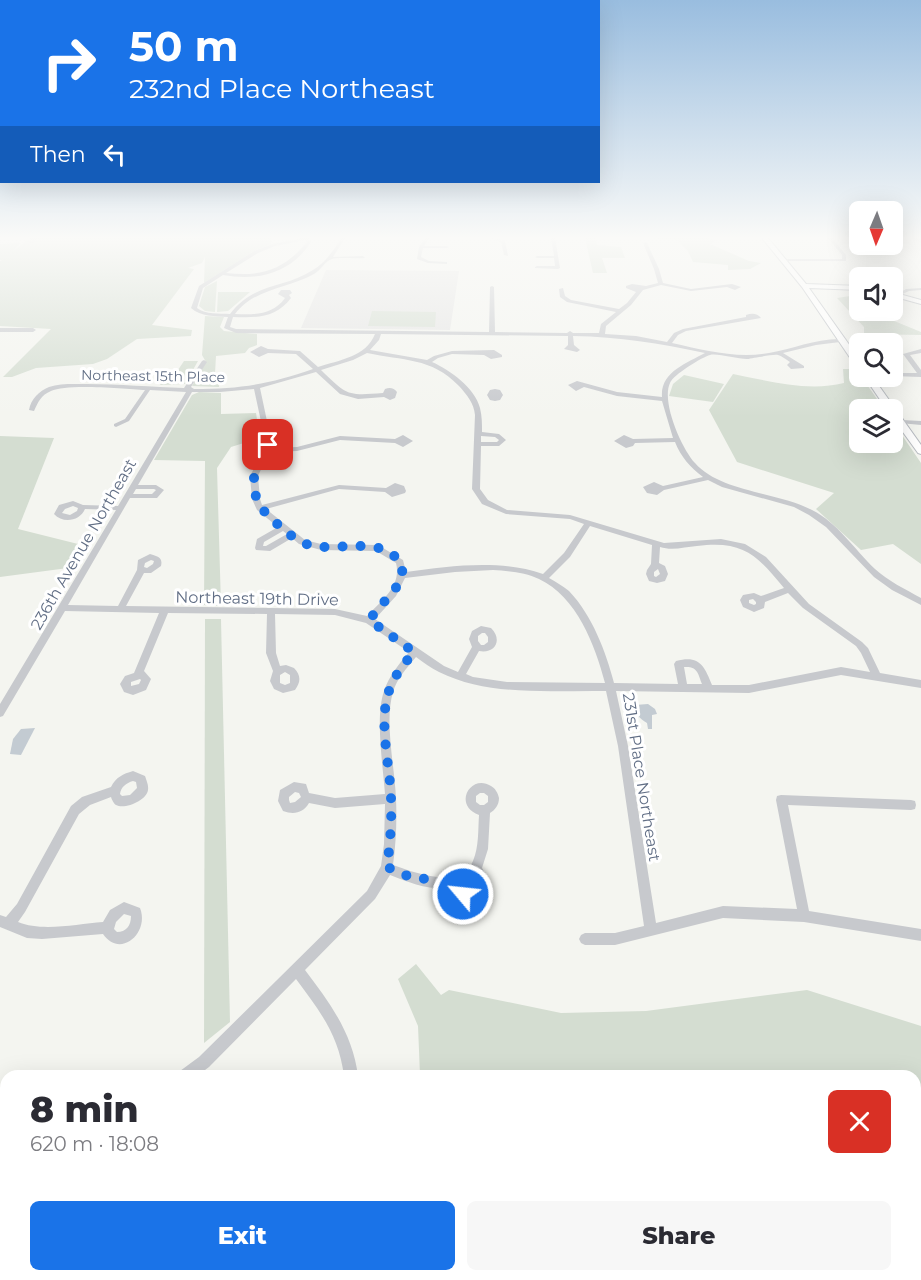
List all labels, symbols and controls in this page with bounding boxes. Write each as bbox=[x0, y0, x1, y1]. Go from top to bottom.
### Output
text: 50 m bbox=[129, 20, 238, 72]
icon: right bbox=[30, 24, 108, 102]
text: 232nd Place Northeast bbox=[129, 72, 435, 105]
icon: left bbox=[98, 138, 131, 171]
text: Then bbox=[30, 141, 86, 168]
north arrow bbox=[849, 201, 903, 255]
map controls bbox=[849, 201, 903, 453]
button: sound bbox=[849, 267, 903, 321]
button: search bbox=[849, 333, 903, 387]
street label: Northeast 15th Place bbox=[81, 366, 225, 386]
button: layers bbox=[849, 399, 903, 453]
pin bbox=[242, 419, 293, 470]
icon: arrive bbox=[251, 428, 284, 461]
street label: 236th Avenue Northeast bbox=[27, 455, 140, 633]
street label: Northeast 19th Drive bbox=[175, 588, 339, 609]
street label: 231st Place Northeast bbox=[619, 691, 664, 863]
position arrow bbox=[431, 862, 495, 926]
text: 8 min bbox=[30, 1087, 139, 1131]
button: close bbox=[828, 1090, 891, 1153]
text: 620 m · 18:08 bbox=[30, 1132, 159, 1156]
button: Exit bbox=[30, 1201, 455, 1270]
button: Share bbox=[467, 1201, 891, 1270]

